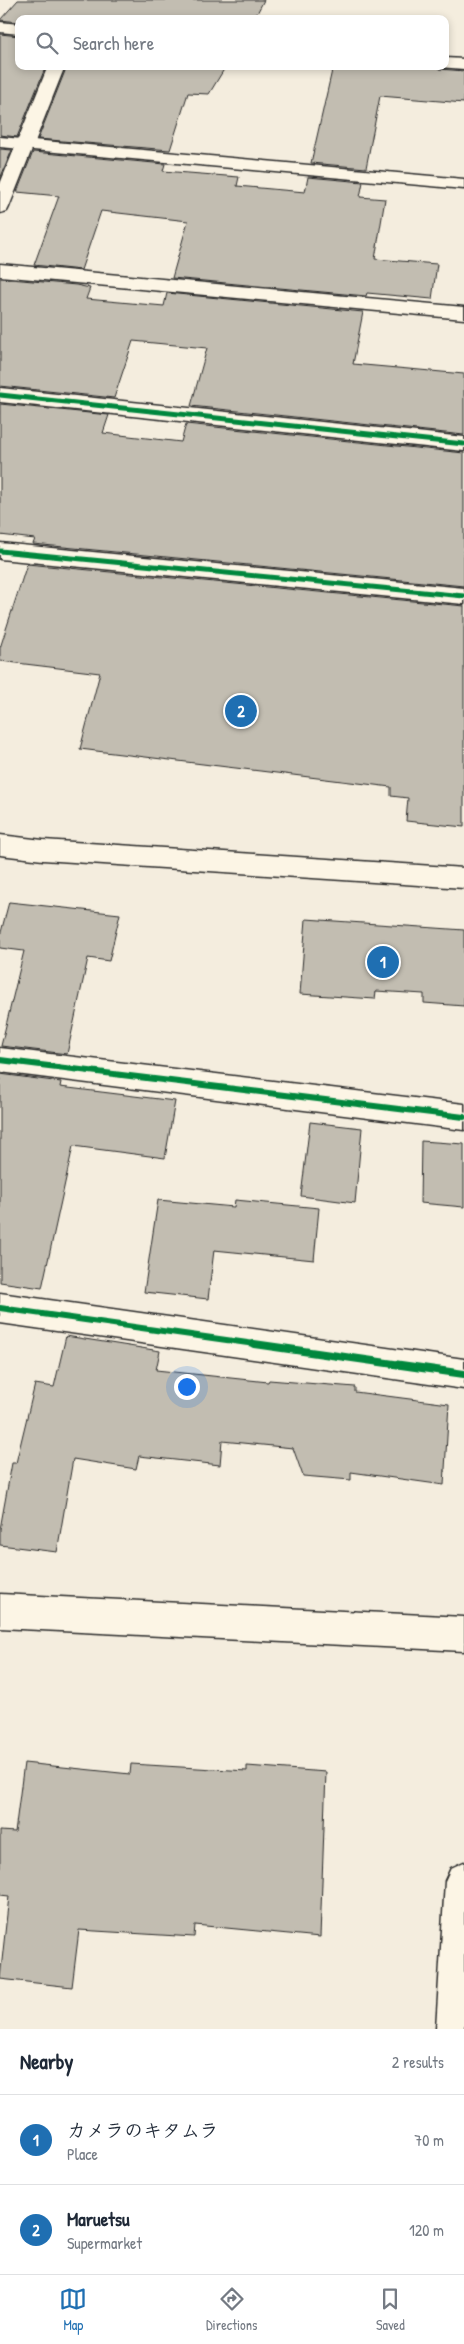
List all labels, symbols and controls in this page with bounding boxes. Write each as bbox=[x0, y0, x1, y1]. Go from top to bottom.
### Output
search box bbox=[15, 15, 449, 70]
icon: search bbox=[33, 29, 61, 57]
text: Search here bbox=[73, 30, 154, 56]
pin: 2 bbox=[225, 692, 257, 730]
pin: 1 bbox=[367, 943, 399, 981]
your location bbox=[174, 1374, 200, 1400]
text: Nearby bbox=[20, 2047, 73, 2076]
text: 2 results bbox=[392, 2051, 444, 2073]
text: カメラのキタムラ bbox=[67, 2117, 219, 2143]
text: 1 bbox=[33, 2129, 39, 2151]
text: 70 m bbox=[414, 2129, 444, 2151]
text: Place bbox=[67, 2143, 98, 2165]
text: Maruetsu bbox=[67, 2206, 130, 2232]
text: 2 bbox=[32, 2219, 40, 2241]
text: 120 m bbox=[409, 2219, 444, 2241]
text: Supermarket bbox=[67, 2232, 142, 2254]
tab: Map bbox=[59, 2285, 87, 2334]
tab: Directions bbox=[206, 2285, 257, 2334]
tab: Saved bbox=[376, 2285, 405, 2334]

